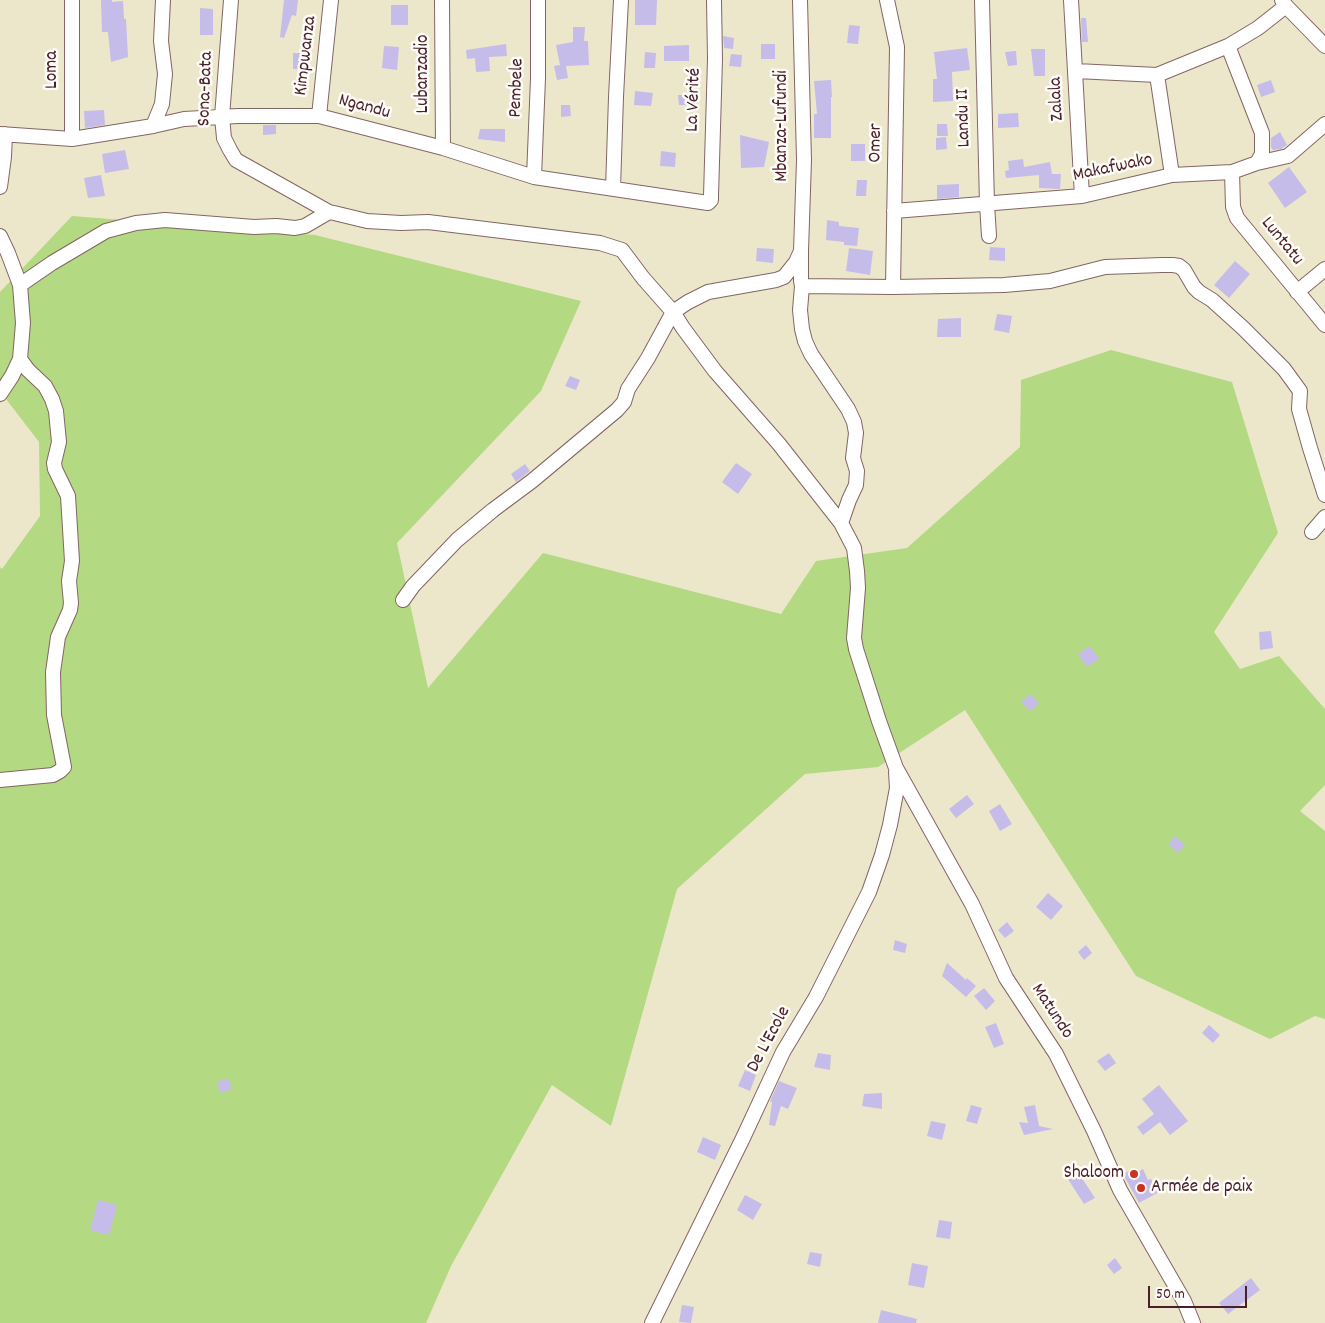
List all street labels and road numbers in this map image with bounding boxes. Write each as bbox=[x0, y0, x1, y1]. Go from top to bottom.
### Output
street label: Kimpwanza bbox=[291, 15, 323, 97]
street label: Lubanzadio bbox=[413, 35, 435, 113]
street label: Loma bbox=[42, 51, 64, 89]
street label: Sona-Bata bbox=[194, 51, 220, 127]
street label: Pembele bbox=[506, 58, 530, 118]
street label: La Vérité bbox=[682, 68, 708, 132]
street label: Mbanza-Lufundi bbox=[772, 70, 794, 182]
street label: Zalala bbox=[1045, 76, 1071, 122]
street label: Landu II bbox=[953, 88, 977, 148]
street label: Ngandu bbox=[336, 90, 392, 126]
street label: Omer bbox=[865, 123, 889, 163]
street label: Makafwako bbox=[1071, 149, 1155, 189]
street label: Luntatu bbox=[1255, 213, 1307, 271]
street label: Matundo bbox=[1025, 980, 1077, 1044]
street label: De L'Ecole bbox=[743, 1003, 797, 1077]

